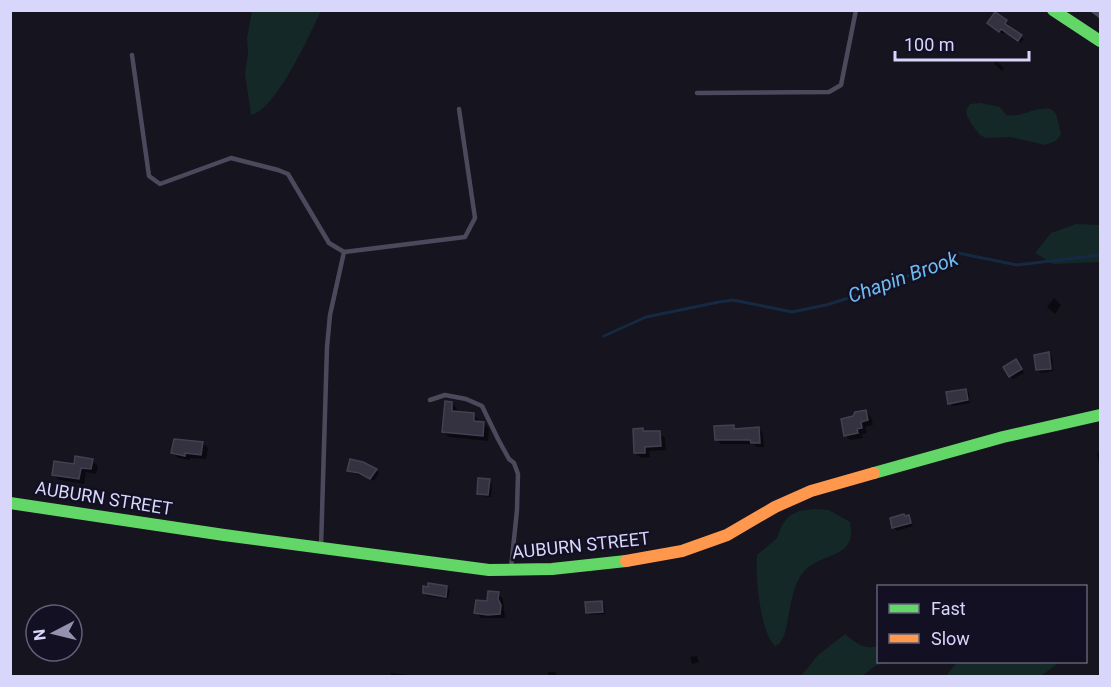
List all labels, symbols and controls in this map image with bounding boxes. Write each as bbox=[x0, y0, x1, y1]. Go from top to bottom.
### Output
scale bar bbox=[895, 24, 1028, 62]
text: 100 m bbox=[904, 34, 955, 55]
water label: Chapin Brook bbox=[845, 246, 962, 308]
street label: AUBURN STREET bbox=[34, 477, 174, 519]
street label: AUBURN STREET bbox=[511, 527, 651, 563]
legend bbox=[877, 585, 1087, 663]
text: Fast bbox=[931, 598, 966, 619]
north arrow bbox=[24, 603, 84, 663]
text: N bbox=[29, 628, 50, 642]
text: Slow bbox=[931, 628, 970, 649]

